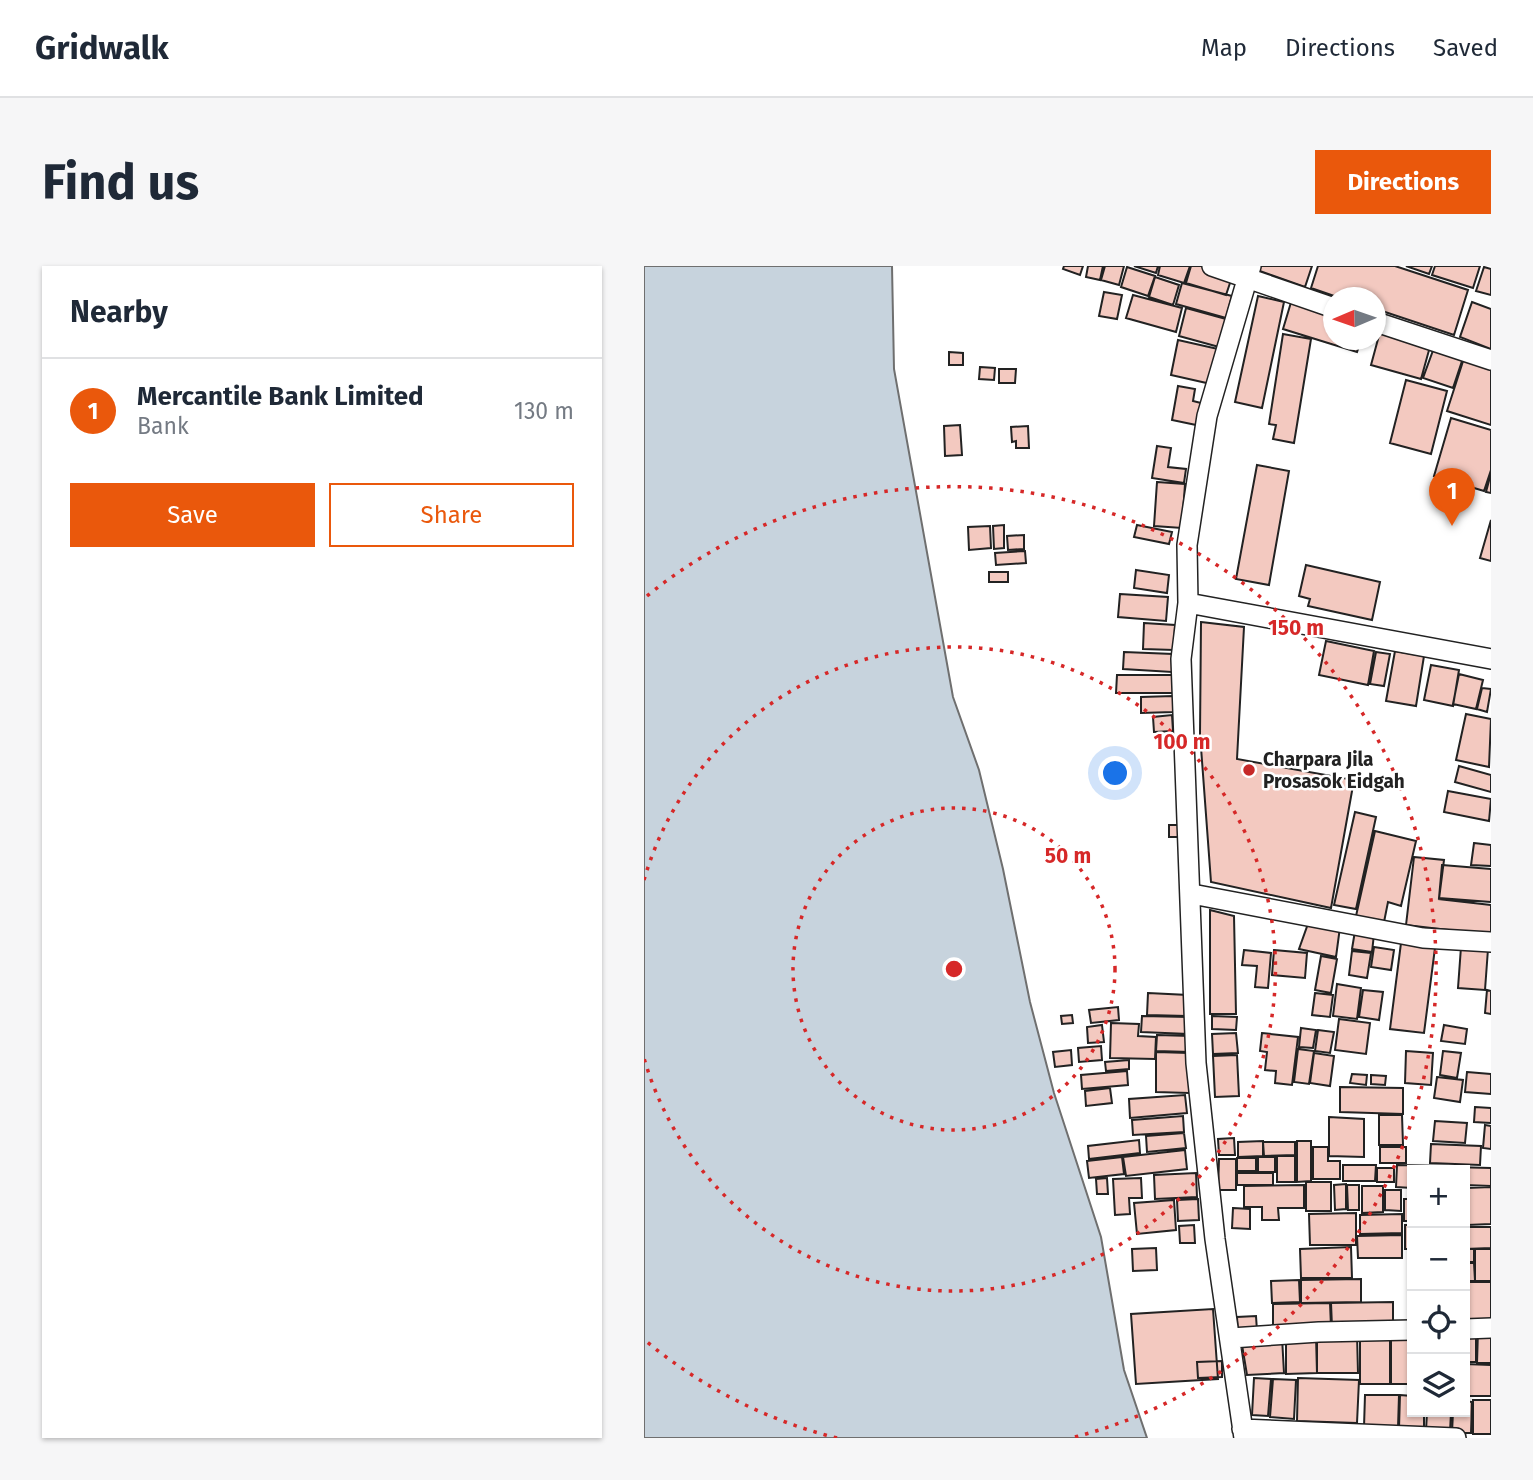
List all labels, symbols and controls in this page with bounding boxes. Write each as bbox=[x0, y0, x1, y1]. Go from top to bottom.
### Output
text: Gridwalk bbox=[35, 28, 169, 68]
text: Map bbox=[1201, 34, 1247, 62]
text: Directions bbox=[1285, 34, 1395, 62]
text: Saved bbox=[1433, 34, 1498, 62]
button: Directions bbox=[1315, 150, 1491, 214]
text: Find us bbox=[42, 153, 199, 212]
north arrow bbox=[1323, 287, 1386, 350]
text: Nearby bbox=[70, 294, 168, 330]
text: Mercantile Bank Limited bbox=[137, 381, 424, 412]
text: 1 bbox=[88, 397, 98, 425]
text: 130 m bbox=[514, 397, 574, 425]
text: Bank bbox=[137, 412, 189, 440]
pin: 1 bbox=[1429, 468, 1475, 526]
button: Save bbox=[70, 483, 315, 547]
button: Share bbox=[329, 483, 574, 547]
text: 150 m bbox=[1268, 615, 1324, 641]
text: 100 m bbox=[1153, 729, 1211, 755]
place label: Charpara Jila Prosasok Eidgah bbox=[1263, 748, 1405, 793]
your location bbox=[1098, 756, 1132, 790]
marker: Charpara Jila Prosasok Eidgah bbox=[1241, 762, 1257, 778]
text: 50 m bbox=[1045, 843, 1091, 869]
centre of rings bbox=[942, 957, 966, 981]
map controls bbox=[1407, 1165, 1470, 1417]
button: + bbox=[1407, 1165, 1470, 1228]
button: − bbox=[1407, 1228, 1470, 1291]
button: locate bbox=[1407, 1291, 1470, 1354]
button: layers bbox=[1407, 1354, 1470, 1417]

